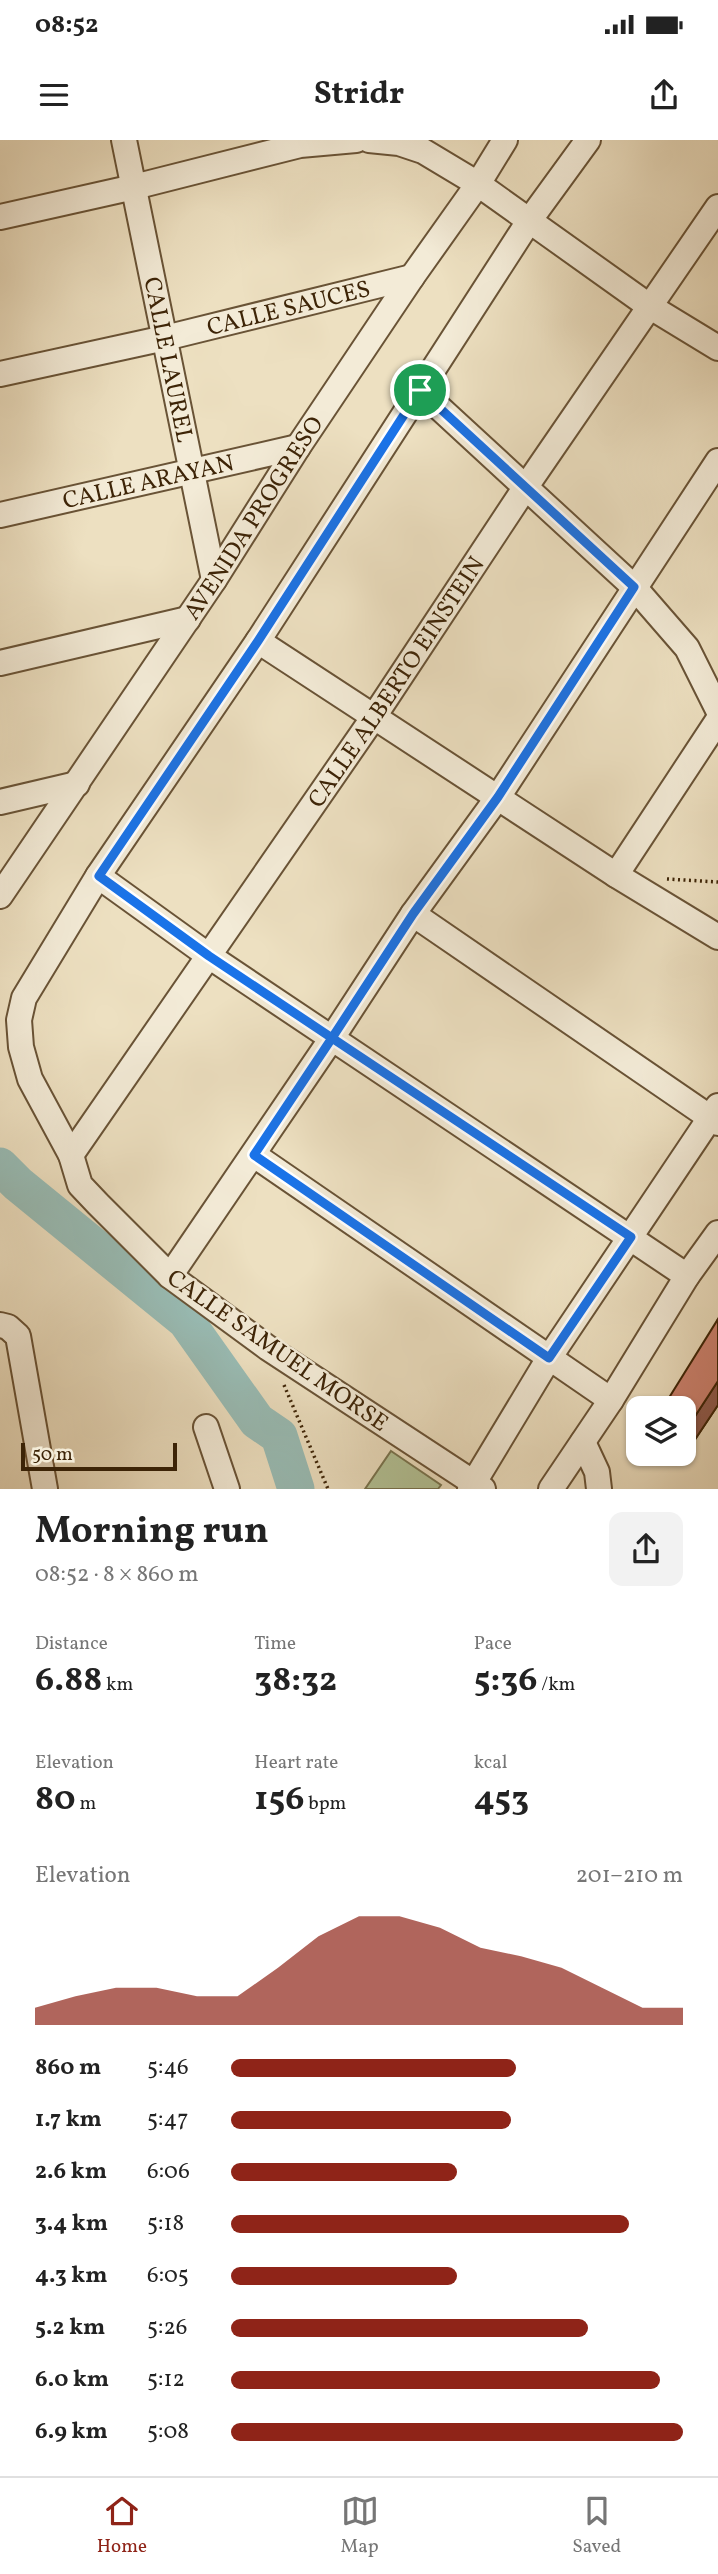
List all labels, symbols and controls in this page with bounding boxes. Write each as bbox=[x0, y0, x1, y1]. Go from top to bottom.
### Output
text: 08:52 bbox=[35, 7, 99, 43]
text: Stridr bbox=[314, 73, 404, 117]
icon: menu bbox=[35, 76, 73, 114]
icon: share bbox=[645, 76, 683, 114]
street label: CALLE SAUCES bbox=[204, 273, 374, 346]
street label: CALLE LAUREL bbox=[133, 274, 200, 446]
pin bbox=[390, 360, 450, 420]
icon: arrive bbox=[401, 371, 439, 409]
street label: AVENIDA PROGRESO bbox=[176, 410, 333, 628]
street label: CALLE ARAYAN bbox=[60, 447, 238, 519]
street label: CALLE ALBERTO EINSTEIN bbox=[301, 550, 494, 815]
street label: CALLE SAMUEL MORSE bbox=[159, 1262, 395, 1441]
map controls bbox=[626, 1396, 696, 1466]
button: layers bbox=[626, 1396, 696, 1466]
scale bar bbox=[21, 1440, 177, 1472]
text: 50 m bbox=[32, 1442, 73, 1468]
text: Morning run bbox=[35, 1506, 269, 1559]
button: share bbox=[609, 1512, 683, 1586]
text: 08:52 · 8 × 860 m bbox=[35, 1559, 199, 1591]
text: Distance bbox=[35, 1631, 108, 1657]
text: Time bbox=[254, 1631, 296, 1657]
text: Pace bbox=[474, 1631, 512, 1657]
text: 6.88 bbox=[35, 1657, 102, 1705]
text: 38:32 bbox=[254, 1657, 337, 1705]
text: 5:36 bbox=[474, 1657, 538, 1705]
text: km bbox=[102, 1672, 133, 1698]
text: /km bbox=[538, 1672, 575, 1698]
text: Elevation bbox=[35, 1750, 114, 1776]
text: Heart rate bbox=[254, 1750, 338, 1776]
text: kcal bbox=[474, 1750, 507, 1776]
text: 80 bbox=[35, 1776, 76, 1824]
text: 156 bbox=[254, 1776, 304, 1824]
text: 453 bbox=[474, 1776, 529, 1824]
text: m bbox=[76, 1791, 96, 1817]
text: bpm bbox=[304, 1791, 346, 1817]
text: Elevation bbox=[35, 1860, 131, 1892]
text: 201–210 m bbox=[576, 1860, 683, 1892]
text: 860 m bbox=[35, 2052, 101, 2084]
text: 5:46 bbox=[147, 2052, 189, 2084]
text: 1.7 km bbox=[35, 2104, 102, 2136]
text: 5:47 bbox=[147, 2104, 188, 2136]
text: 2.6 km bbox=[35, 2156, 107, 2188]
text: 6:06 bbox=[147, 2156, 190, 2188]
text: 3.4 km bbox=[35, 2208, 108, 2240]
text: 5:18 bbox=[147, 2208, 184, 2240]
text: 4.3 km bbox=[35, 2260, 108, 2292]
text: 6:05 bbox=[147, 2260, 189, 2292]
text: 5.2 km bbox=[35, 2312, 105, 2344]
text: 5:26 bbox=[147, 2312, 187, 2344]
text: 6.0 km bbox=[35, 2364, 109, 2396]
text: 5:12 bbox=[147, 2364, 185, 2396]
text: 6.9 km bbox=[35, 2416, 108, 2448]
text: 5:08 bbox=[147, 2416, 189, 2448]
tab: Home bbox=[97, 2492, 147, 2560]
tab: Map bbox=[341, 2492, 379, 2560]
tab: Saved bbox=[572, 2492, 621, 2560]

